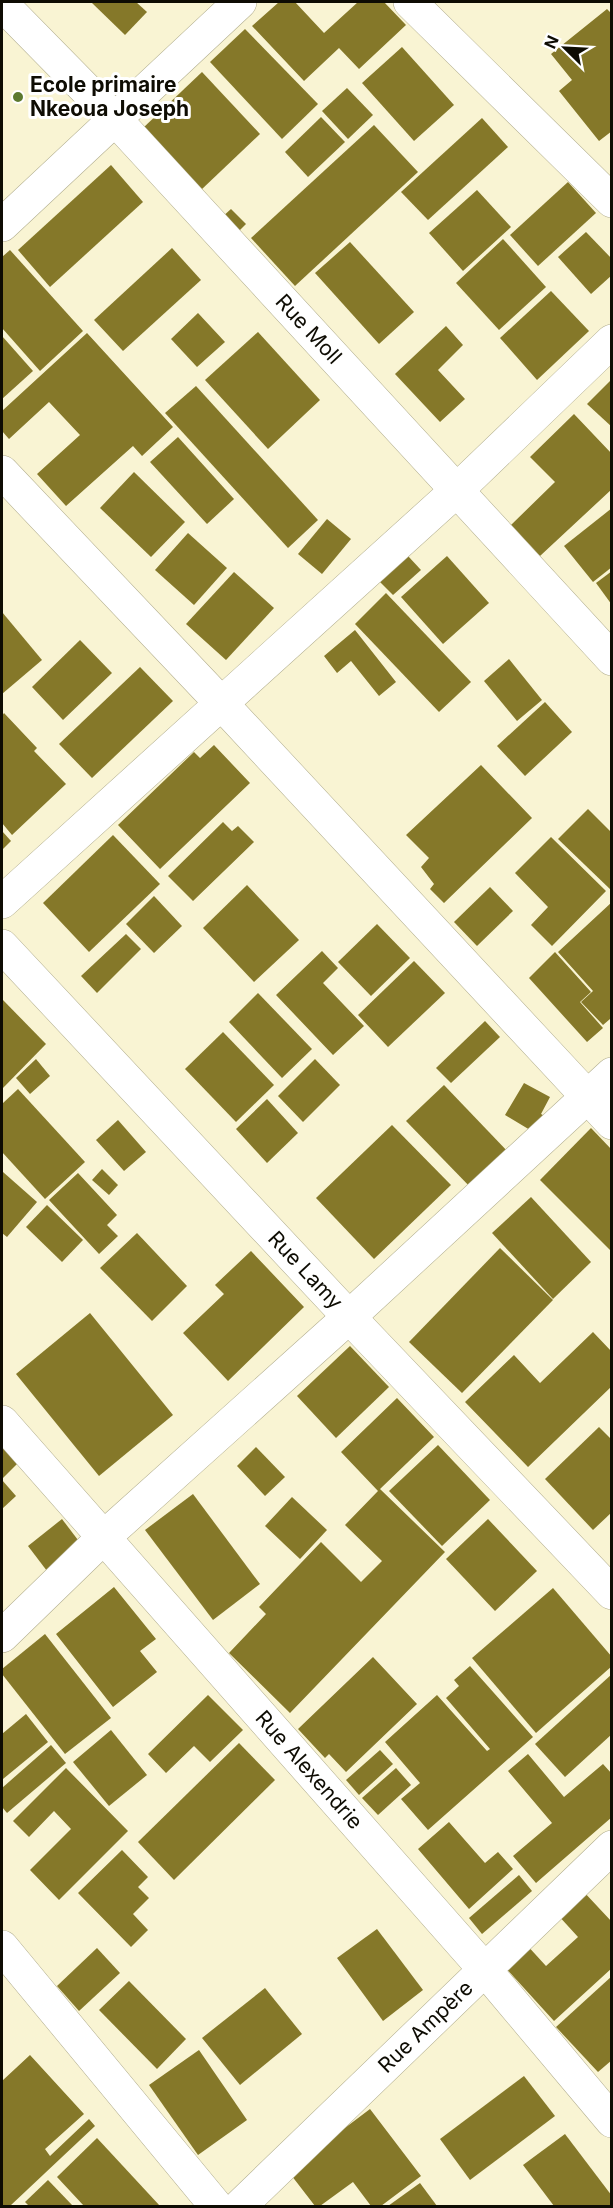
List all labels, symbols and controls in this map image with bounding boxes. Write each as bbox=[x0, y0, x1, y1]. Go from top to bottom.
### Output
north arrow bbox=[535, 18, 595, 78]
text: N bbox=[540, 32, 563, 52]
place label: Ecole primaire Nkeoua Joseph bbox=[30, 72, 189, 121]
marker: Ecole primaire Nkeoua Joseph bbox=[11, 90, 25, 104]
street label: Rue Moll bbox=[271, 289, 347, 369]
street label: Rue Lamy bbox=[263, 1226, 348, 1314]
street label: Rue Alexendrie bbox=[250, 1705, 368, 1834]
street label: Rue Ampère bbox=[373, 1975, 478, 2078]

